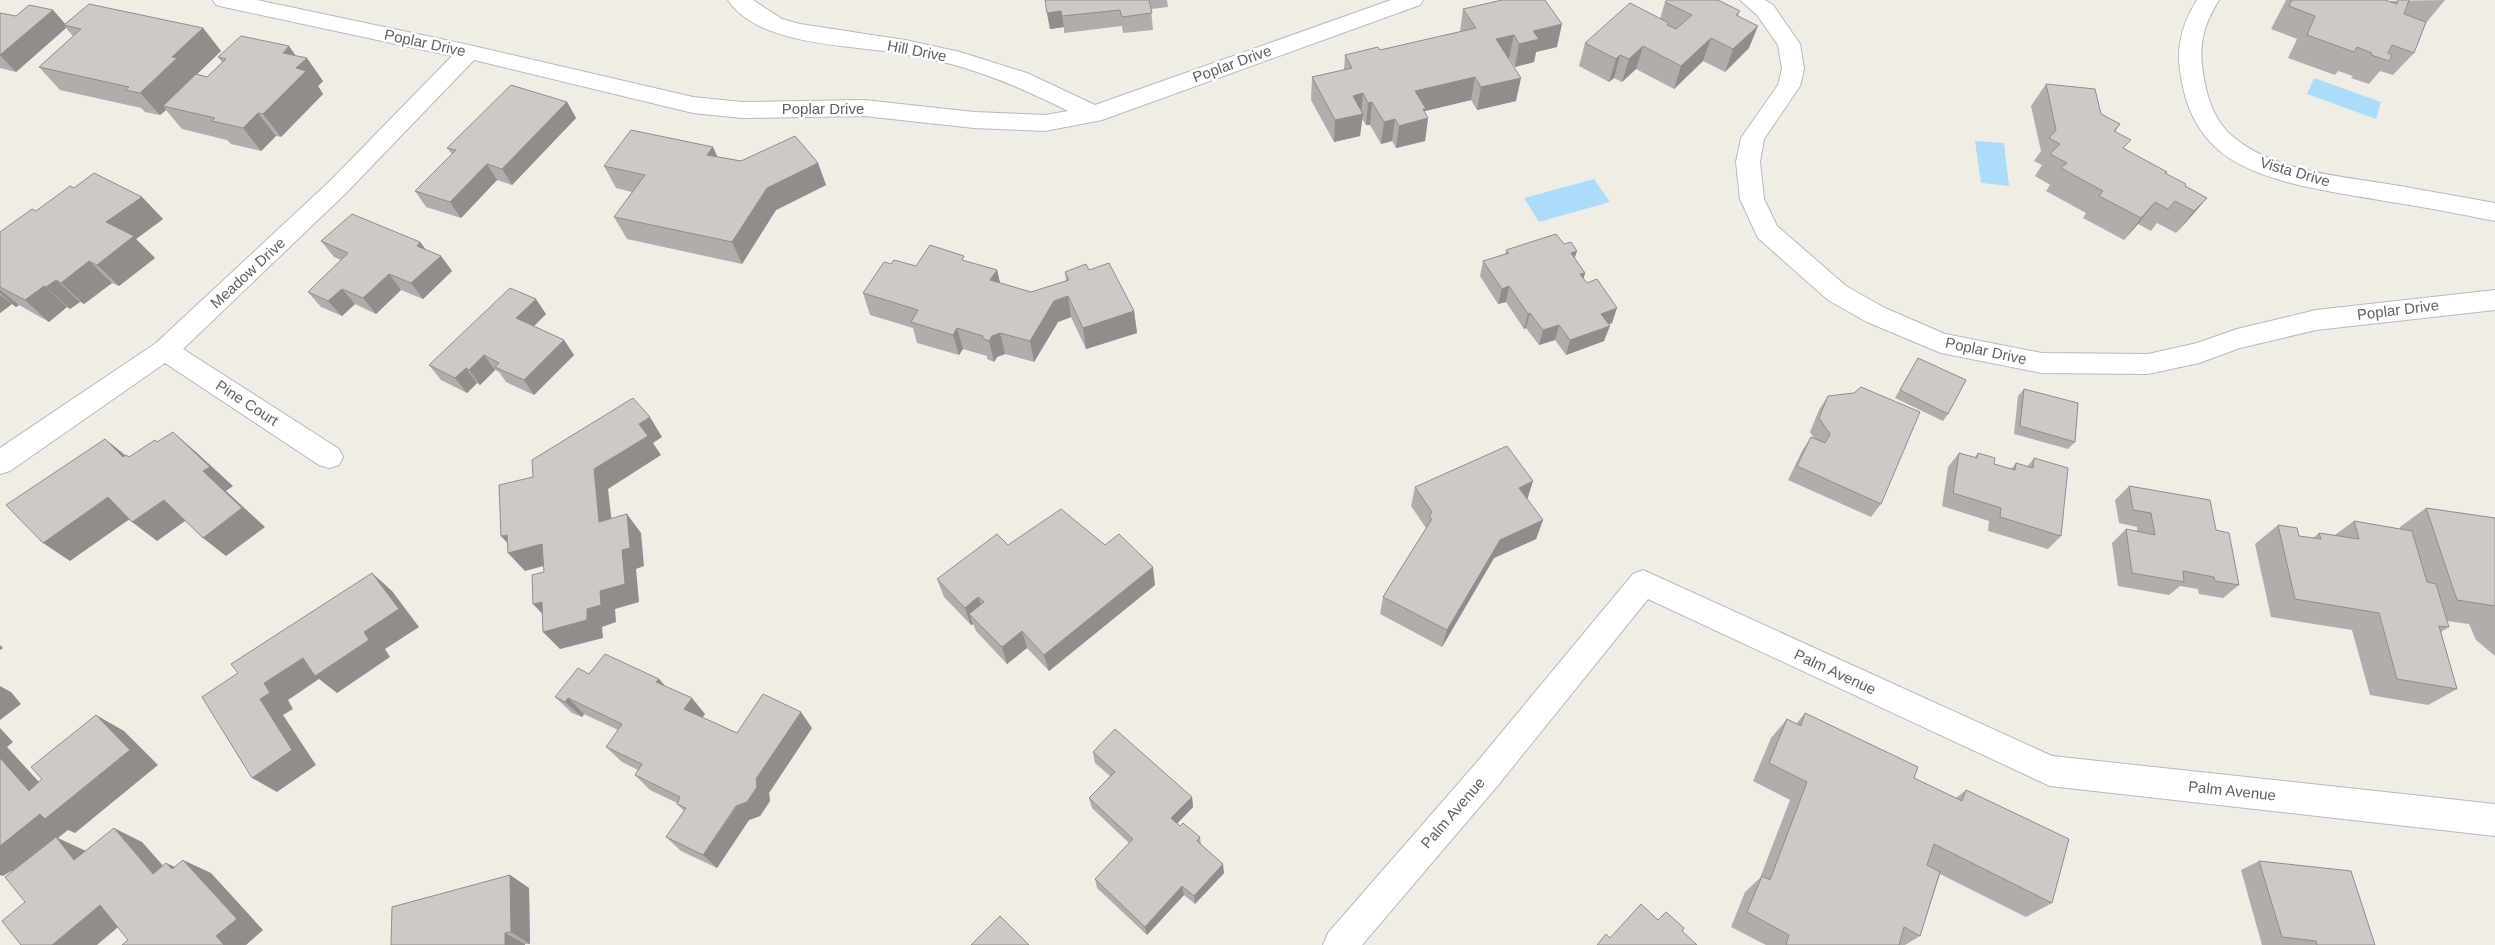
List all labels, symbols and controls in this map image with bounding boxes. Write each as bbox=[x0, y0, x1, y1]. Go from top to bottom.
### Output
street label: Poplar Drive bbox=[383, 26, 467, 59]
street label: Hill Drive bbox=[886, 36, 948, 65]
street label: Poplar Drive bbox=[1190, 41, 1274, 86]
street label: Poplar Drive bbox=[782, 100, 864, 117]
street label: Vista Drive bbox=[2258, 153, 2332, 190]
street label: Meadow Drive bbox=[207, 234, 289, 312]
street label: Poplar Drive bbox=[2356, 296, 2440, 323]
street label: Poplar Drive bbox=[1944, 334, 2028, 367]
street label: Pine Court bbox=[213, 376, 282, 429]
street label: Palm Avenue bbox=[1792, 645, 1879, 698]
street label: Palm Avenue bbox=[1417, 774, 1488, 852]
street label: Palm Avenue bbox=[2187, 777, 2277, 804]

